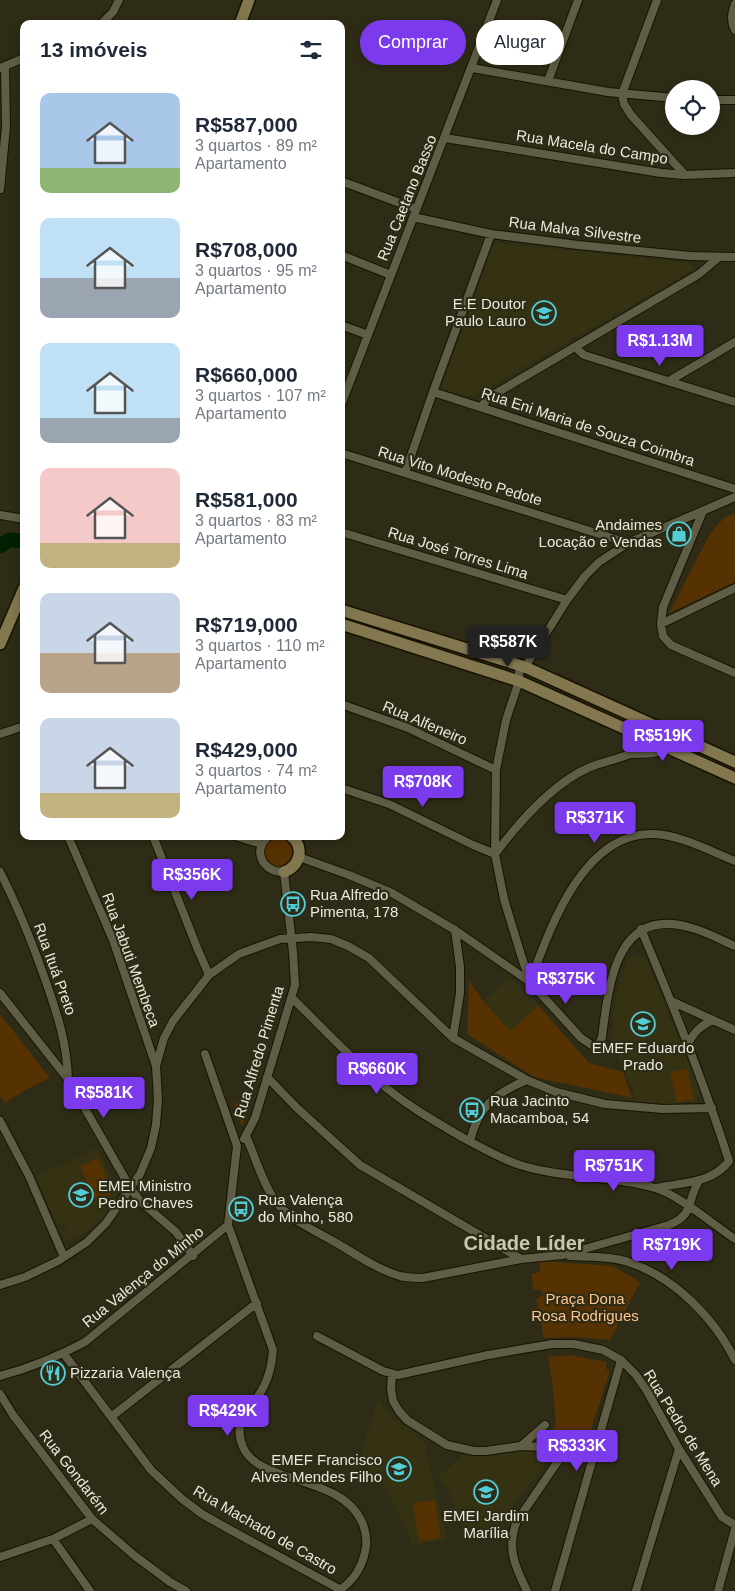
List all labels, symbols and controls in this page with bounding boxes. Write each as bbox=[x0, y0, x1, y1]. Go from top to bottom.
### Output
chip: Comprar bbox=[360, 20, 466, 65]
chip: Alugar bbox=[476, 20, 564, 65]
icon: filters bbox=[297, 36, 325, 64]
text: 13 imóveis bbox=[40, 38, 147, 61]
map controls bbox=[665, 80, 720, 135]
button: locate bbox=[665, 80, 720, 135]
icon: home bbox=[80, 113, 140, 173]
text: R$587,000 bbox=[195, 113, 298, 136]
street label: Rua Macela do Campo bbox=[515, 126, 669, 167]
street label: Rua Caetano Basso bbox=[374, 132, 440, 263]
text: 3 quartos · 89 m² bbox=[195, 137, 317, 154]
text: Apartamento bbox=[195, 155, 287, 172]
street label: Rua Malva Silvestre bbox=[508, 213, 642, 246]
icon: home bbox=[80, 238, 140, 298]
text: R$708,000 bbox=[195, 238, 298, 261]
text: 3 quartos · 95 m² bbox=[195, 262, 317, 279]
text: Apartamento bbox=[195, 280, 287, 297]
place label: E.E Doutor Paulo Lauro bbox=[445, 295, 526, 329]
school or university icon: E.E Doutor Paulo Lauro bbox=[531, 300, 557, 326]
pin: R$1.13M bbox=[614, 324, 706, 367]
text: R$1.13M bbox=[628, 332, 692, 349]
icon: home bbox=[80, 363, 140, 423]
text: R$660,000 bbox=[195, 363, 298, 386]
street label: Rua Eni Maria de Souza Coimbra bbox=[479, 384, 698, 469]
text: 3 quartos · 107 m² bbox=[195, 387, 326, 404]
text: Apartamento bbox=[195, 405, 287, 422]
street label: Rua Vito Modesto Pedote bbox=[376, 442, 544, 509]
icon: home bbox=[80, 488, 140, 548]
text: R$581,000 bbox=[195, 488, 298, 511]
text: 3 quartos · 83 m² bbox=[195, 512, 317, 529]
place label: Andaimes Locação e Vendas bbox=[539, 516, 662, 550]
shop icon: Andaimes Locação e Vendas bbox=[666, 521, 692, 547]
street label: Rua José Torres Lima bbox=[386, 523, 531, 582]
text: Apartamento bbox=[195, 530, 287, 547]
icon: home bbox=[80, 613, 140, 673]
text: R$719,000 bbox=[195, 613, 298, 636]
pin: R$587K bbox=[467, 626, 549, 668]
text: R$587K bbox=[479, 633, 537, 650]
text: 3 quartos · 110 m² bbox=[195, 637, 325, 654]
text: Apartamento bbox=[195, 655, 287, 672]
street label: Rua Alfeneiro bbox=[380, 697, 470, 748]
pin: R$519K bbox=[622, 720, 704, 762]
text: R$519K bbox=[634, 727, 692, 744]
icon: home bbox=[80, 738, 140, 798]
text: R$429,000 bbox=[195, 738, 298, 761]
text: 3 quartos · 74 m² bbox=[195, 762, 317, 779]
pin: R$708K bbox=[382, 766, 464, 808]
text: R$708K bbox=[394, 773, 452, 790]
text: Apartamento bbox=[195, 780, 287, 797]
pin: R$371K bbox=[554, 802, 636, 844]
text: R$371K bbox=[566, 809, 624, 826]
pin: R$356K bbox=[151, 858, 233, 901]
text: R$356K bbox=[163, 866, 221, 883]
place label: Rua Alfredo Pimenta, 178 bbox=[310, 886, 398, 920]
street label: Rua Jabuti Membeca bbox=[99, 890, 164, 1030]
bus stop icon: Rua Alfredo Pimenta, 178 bbox=[280, 891, 306, 917]
street label: Rua Ituá Preto bbox=[31, 920, 80, 1017]
pin: R$375K bbox=[525, 962, 607, 1005]
text: R$375K bbox=[537, 970, 595, 987]
street label: Rua Alfredo Pimenta bbox=[230, 983, 287, 1120]
school or university icon: EMEF Eduardo Prado bbox=[630, 1011, 656, 1037]
place label: EMEF Eduardo Prado bbox=[592, 1039, 694, 1073]
pin: R$660K bbox=[336, 1052, 418, 1095]
text: R$660K bbox=[348, 1060, 406, 1077]
pin: R$581K bbox=[63, 1076, 145, 1119]
text: R$581K bbox=[75, 1084, 133, 1101]
place label: Rua Jacinto Macamboa, 54 bbox=[490, 1092, 589, 1126]
bus stop icon: Rua Jacinto Macamboa, 54 bbox=[459, 1097, 485, 1123]
pin: R$751K bbox=[573, 1150, 655, 1192]
text: R$751K bbox=[585, 1157, 643, 1174]
place label: EMEI Ministro Pedro Chaves bbox=[98, 1177, 193, 1211]
school or university icon: EMEI Ministro Pedro Chaves bbox=[68, 1182, 94, 1208]
place label: Rua Valença do Minho, 580 bbox=[258, 1191, 353, 1225]
bus stop icon: Rua Valença do Minho, 580 bbox=[228, 1196, 254, 1222]
street label: Rua Valença do Minho bbox=[79, 1223, 207, 1331]
pin: R$719K bbox=[631, 1228, 713, 1271]
district label: Cidade Líder bbox=[463, 1232, 585, 1254]
text: R$719K bbox=[643, 1236, 701, 1253]
park label: Praça Dona Rosa Rodrigues bbox=[531, 1290, 639, 1324]
restaurant icon: Pizzaria Valença bbox=[40, 1360, 66, 1386]
place label: Pizzaria Valença bbox=[70, 1364, 181, 1381]
street label: Rua Pedro de Mena bbox=[641, 1366, 727, 1490]
pin: R$429K bbox=[187, 1394, 269, 1437]
text: R$429K bbox=[199, 1402, 257, 1419]
street label: Rua Gondarém bbox=[36, 1426, 113, 1517]
pin: R$333K bbox=[536, 1430, 618, 1472]
text: R$333K bbox=[548, 1437, 606, 1454]
place label: EMEF Francisco Alves Mendes Filho bbox=[251, 1451, 382, 1485]
school or university icon: EMEF Francisco Alves Mendes Filho bbox=[386, 1456, 412, 1482]
school or university icon: EMEI Jardim Marília bbox=[473, 1479, 499, 1505]
street label: Rua Machado de Castro bbox=[191, 1482, 340, 1578]
place label: EMEI Jardim Marília bbox=[443, 1507, 529, 1541]

